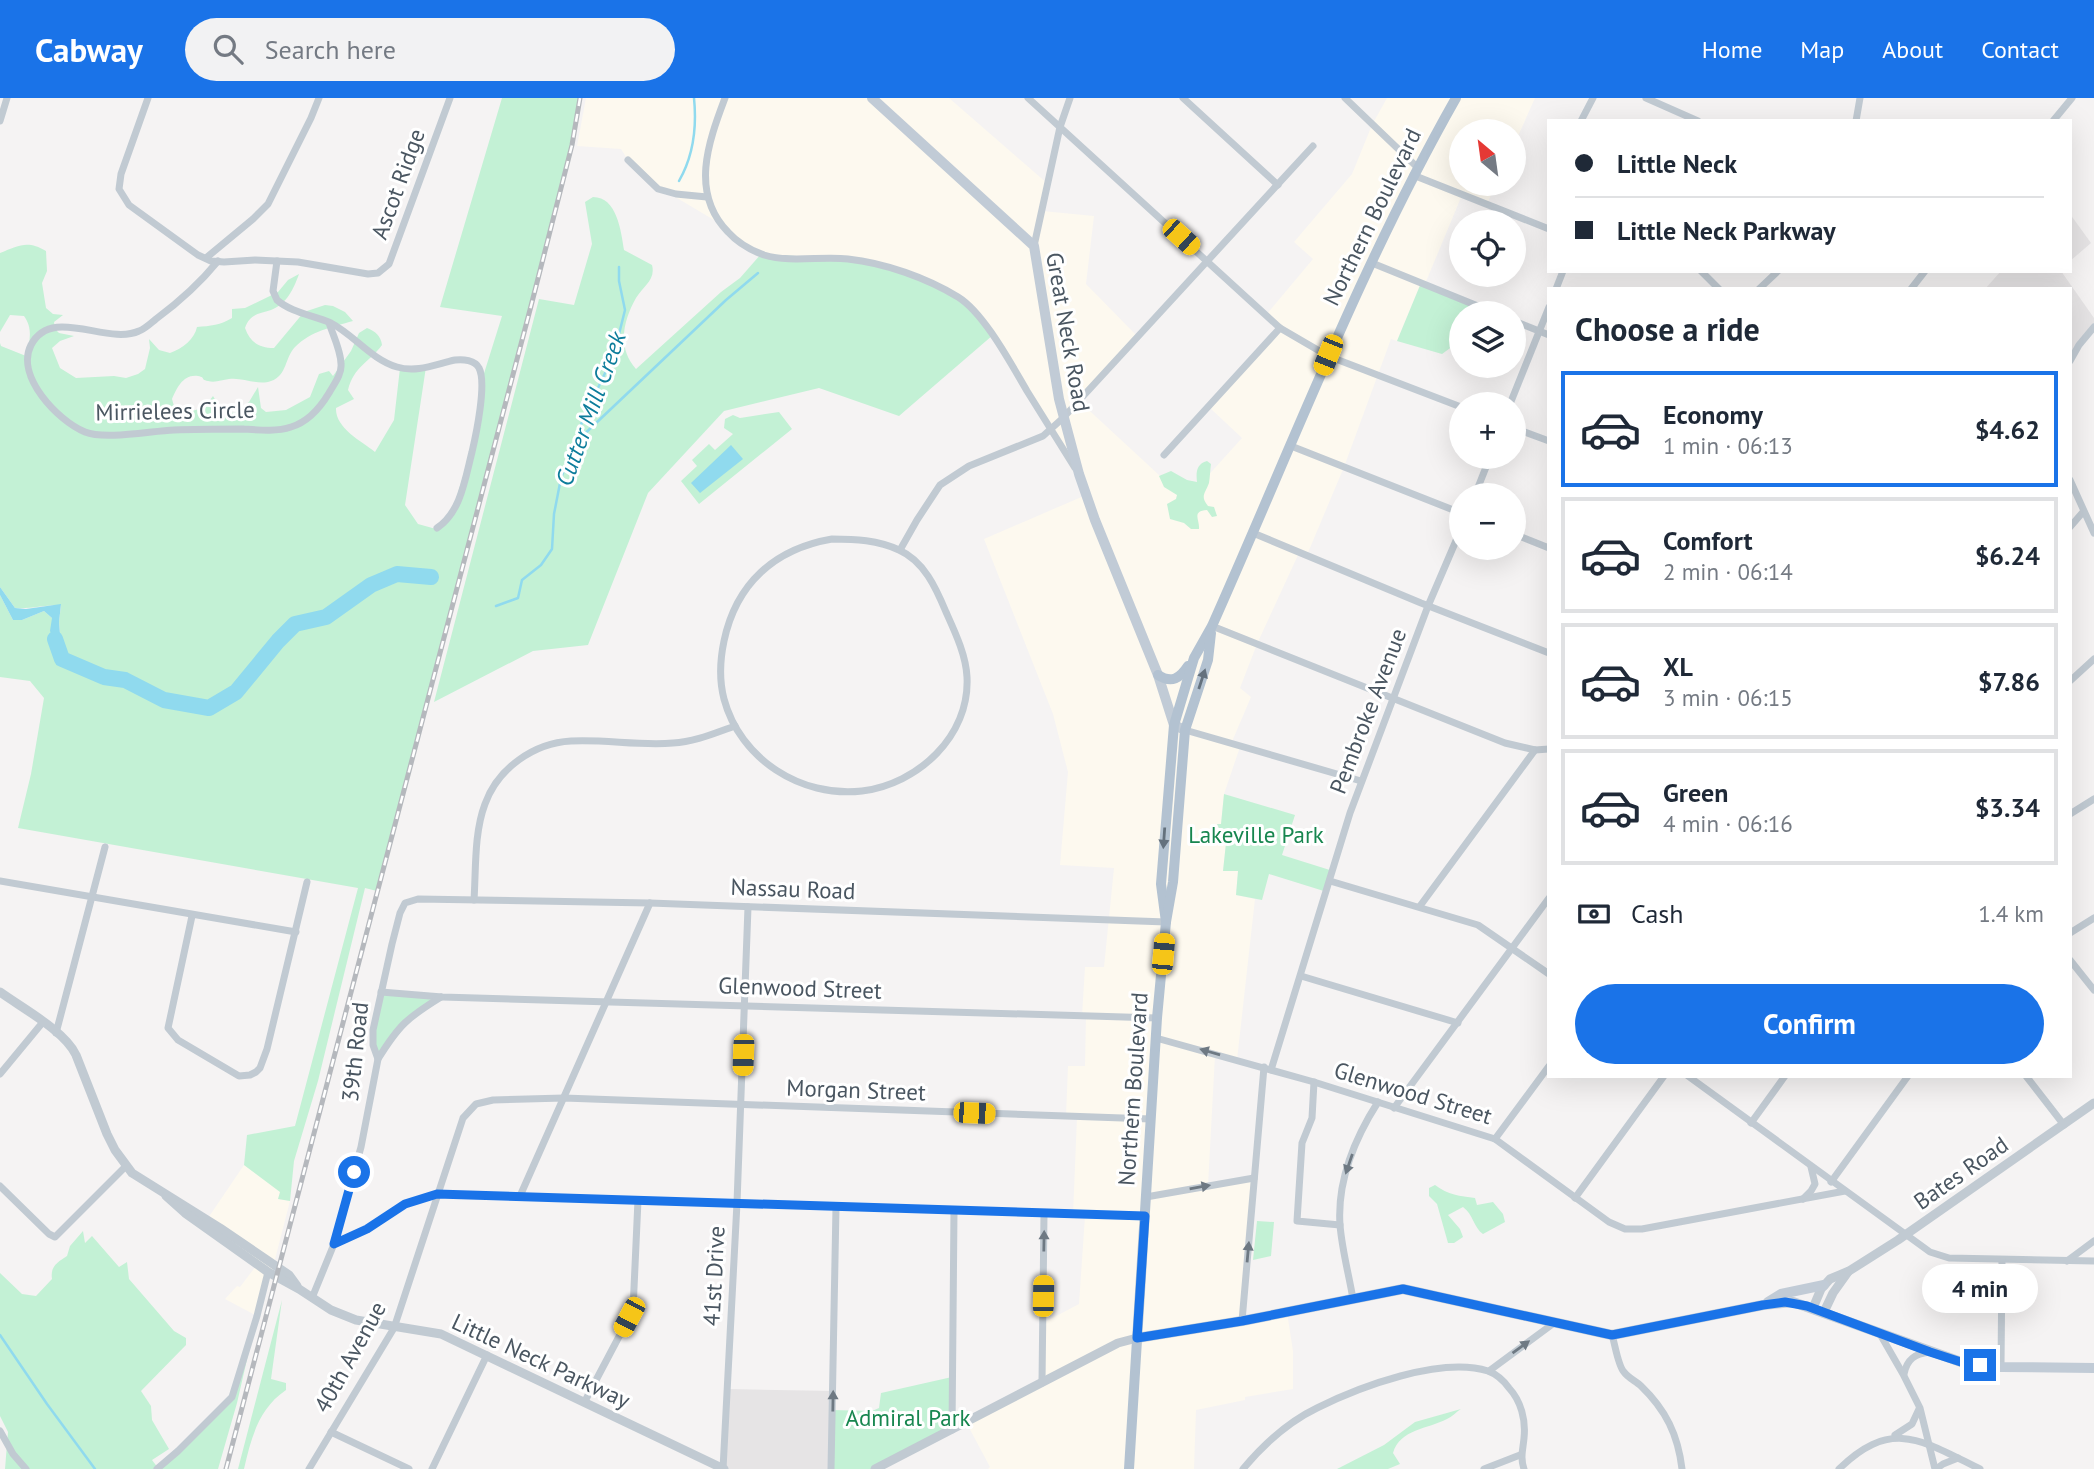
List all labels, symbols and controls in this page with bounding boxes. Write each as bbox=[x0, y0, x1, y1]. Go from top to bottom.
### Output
search box bbox=[185, 18, 675, 81]
text: Cabway bbox=[35, 28, 143, 71]
icon: search bbox=[209, 30, 247, 68]
text: Search here bbox=[265, 33, 396, 66]
text: Home bbox=[1702, 34, 1762, 65]
text: Map bbox=[1800, 34, 1844, 65]
text: About bbox=[1882, 34, 1943, 65]
text: Contact bbox=[1981, 34, 2059, 65]
north arrow bbox=[1449, 119, 1526, 196]
map controls bbox=[1449, 119, 1526, 560]
street label: Northern Boulevard bbox=[1316, 123, 1427, 310]
street label: Ascot Ridge bbox=[364, 125, 431, 243]
text: Little Neck bbox=[1617, 147, 1737, 180]
button: locate bbox=[1449, 210, 1526, 287]
text: Little Neck Parkway bbox=[1617, 214, 1836, 247]
car bbox=[1159, 215, 1204, 259]
street label: Great Neck Road bbox=[1040, 250, 1097, 414]
button: layers bbox=[1449, 301, 1526, 378]
text: Choose a ride bbox=[1575, 308, 1760, 350]
water label: Cutter Mill Creek bbox=[548, 326, 633, 490]
car bbox=[1311, 332, 1346, 378]
button: + bbox=[1449, 392, 1526, 469]
street label: Mirrielees Circle bbox=[95, 395, 255, 426]
icon: car bbox=[1579, 398, 1642, 461]
text: Economy bbox=[1663, 398, 1763, 431]
text: $4.62 bbox=[1975, 413, 2040, 446]
text: 1 min · 06:13 bbox=[1663, 431, 1793, 460]
button: − bbox=[1449, 483, 1526, 560]
icon: car bbox=[1579, 524, 1642, 587]
text: Comfort bbox=[1663, 524, 1753, 557]
text: $6.24 bbox=[1975, 539, 2040, 572]
text: 2 min · 06:14 bbox=[1663, 557, 1793, 586]
street label: Pembroke Avenue bbox=[1323, 624, 1412, 798]
icon: car bbox=[1579, 650, 1642, 713]
text: XL bbox=[1663, 650, 1693, 683]
text: $7.86 bbox=[1978, 665, 2040, 698]
one-way arrow bbox=[1197, 668, 1207, 689]
text: 3 min · 06:15 bbox=[1663, 683, 1793, 712]
icon: car bbox=[1579, 776, 1642, 839]
text: Green bbox=[1663, 776, 1728, 809]
text: $3.34 bbox=[1975, 791, 2040, 824]
text: 4 min · 06:16 bbox=[1663, 809, 1793, 838]
park label: Lakeville Park bbox=[1188, 820, 1324, 849]
one-way arrow bbox=[1158, 827, 1169, 849]
street label: Nassau Road bbox=[730, 872, 856, 905]
icon: cash bbox=[1575, 895, 1613, 933]
text: Cash bbox=[1631, 897, 1683, 930]
text: 1.4 km bbox=[1978, 899, 2044, 928]
car bbox=[1151, 932, 1176, 976]
street label: Glenwood Street bbox=[718, 970, 882, 1005]
button: Confirm bbox=[1575, 984, 2044, 1064]
street label: Northern Boulevard bbox=[1111, 991, 1154, 1187]
street label: 39th Road bbox=[335, 1001, 374, 1103]
car bbox=[732, 1034, 755, 1076]
one-way arrow bbox=[1199, 1047, 1220, 1057]
street label: Glenwood Street bbox=[1331, 1055, 1496, 1130]
street label: Morgan Street bbox=[786, 1073, 926, 1106]
car bbox=[953, 1102, 996, 1124]
street label: Bates Road bbox=[1908, 1130, 2014, 1216]
one-way arrow bbox=[1343, 1154, 1354, 1175]
route start bbox=[338, 1156, 370, 1188]
one-way arrow bbox=[1189, 1181, 1211, 1192]
street label: 41st Drive bbox=[696, 1225, 731, 1327]
one-way arrow bbox=[1038, 1230, 1050, 1252]
one-way arrow bbox=[1243, 1241, 1254, 1263]
callout: 4 min bbox=[1922, 1264, 2038, 1312]
text: 4 min bbox=[1952, 1274, 2008, 1303]
car bbox=[1033, 1275, 1054, 1317]
car bbox=[610, 1294, 649, 1340]
street label: 40th Avenue bbox=[307, 1296, 392, 1417]
street label: Little Neck Parkway bbox=[447, 1307, 635, 1415]
one-way arrow bbox=[1512, 1341, 1530, 1355]
route end bbox=[1964, 1349, 1996, 1381]
one-way arrow bbox=[827, 1390, 838, 1412]
park label: Admiral Park bbox=[845, 1403, 971, 1432]

